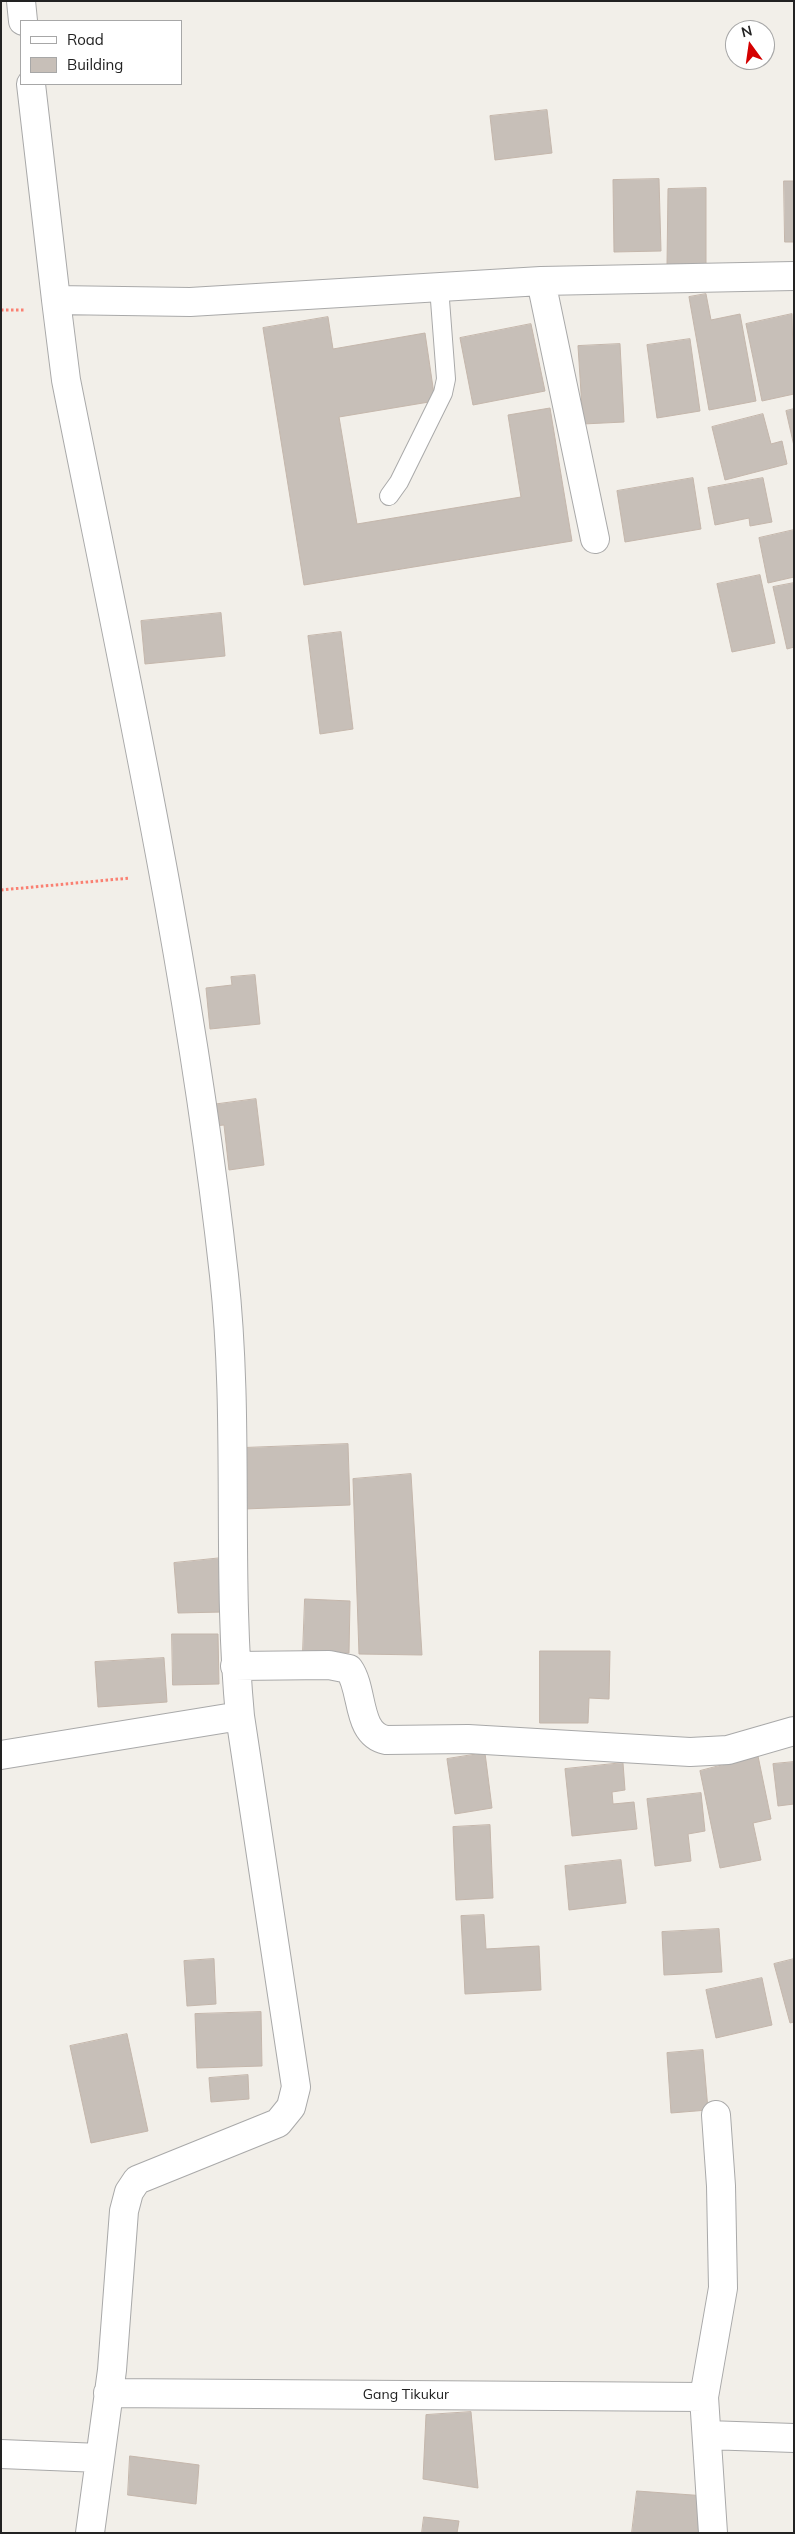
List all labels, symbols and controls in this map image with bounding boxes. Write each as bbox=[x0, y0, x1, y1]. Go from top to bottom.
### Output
legend bbox=[20, 20, 182, 85]
north arrow bbox=[725, 20, 775, 70]
text: N bbox=[739, 21, 754, 41]
text: Road bbox=[67, 30, 104, 49]
text: Building bbox=[67, 55, 123, 74]
street label: Gang Tikukur bbox=[363, 2387, 449, 2403]

